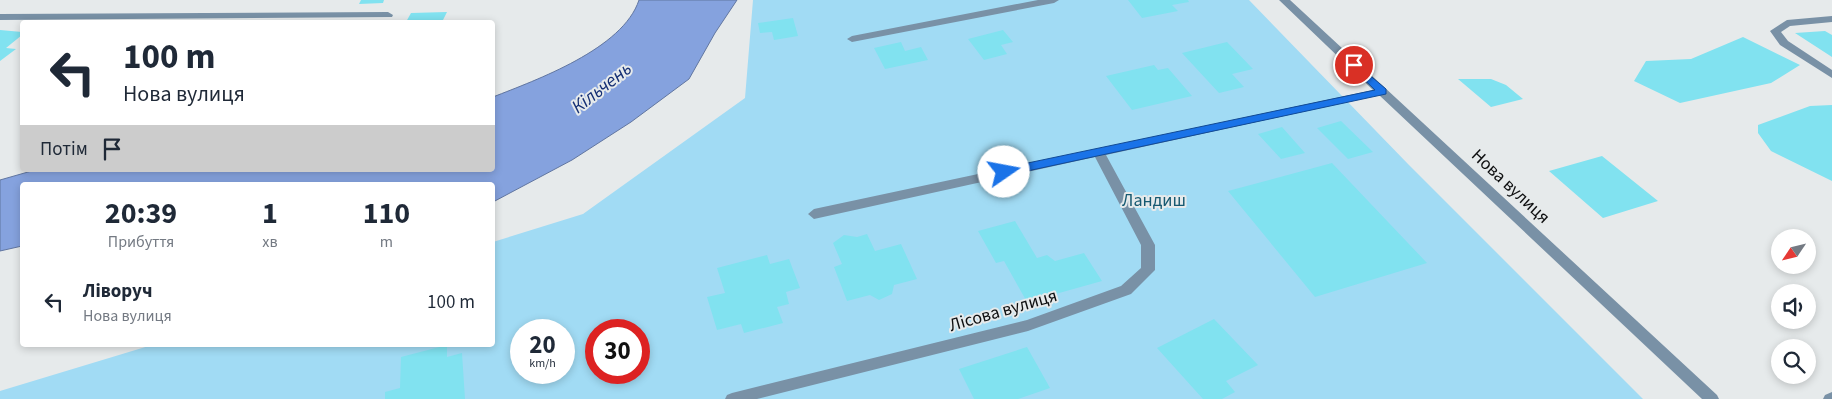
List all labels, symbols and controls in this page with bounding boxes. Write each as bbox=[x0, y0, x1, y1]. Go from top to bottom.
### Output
text: 100 m bbox=[123, 32, 215, 82]
icon: left bbox=[40, 40, 105, 105]
pin bbox=[1333, 44, 1375, 86]
icon: arrive bbox=[1340, 51, 1368, 79]
water label: Кільчень bbox=[566, 56, 638, 120]
text: Нова вулиця bbox=[123, 78, 245, 110]
icon: arrive bbox=[98, 135, 126, 163]
text: Потім bbox=[40, 136, 88, 163]
street label: Нова вулиця bbox=[1466, 143, 1556, 230]
position arrow bbox=[977, 145, 1029, 197]
park label: Ландиш bbox=[1122, 188, 1186, 213]
text: 20:39 bbox=[105, 192, 177, 235]
text: 1 bbox=[262, 192, 278, 235]
text: 110 bbox=[363, 192, 410, 235]
north arrow bbox=[1771, 229, 1816, 274]
map controls bbox=[1771, 229, 1816, 384]
text: Прибуття bbox=[108, 231, 174, 253]
text: хв bbox=[262, 231, 278, 253]
text: m bbox=[380, 231, 393, 253]
text: Ліворуч bbox=[83, 278, 152, 305]
street label: Лісова вулиця bbox=[946, 283, 1060, 338]
button: sound bbox=[1771, 284, 1816, 329]
icon: left bbox=[40, 288, 68, 316]
text: 100 m bbox=[427, 289, 475, 316]
text: Нова вулиця bbox=[83, 305, 172, 327]
speed limit sign: 30 bbox=[585, 319, 650, 384]
text: 20 bbox=[529, 327, 556, 363]
button: search bbox=[1771, 339, 1816, 384]
text: km/h bbox=[529, 355, 556, 372]

